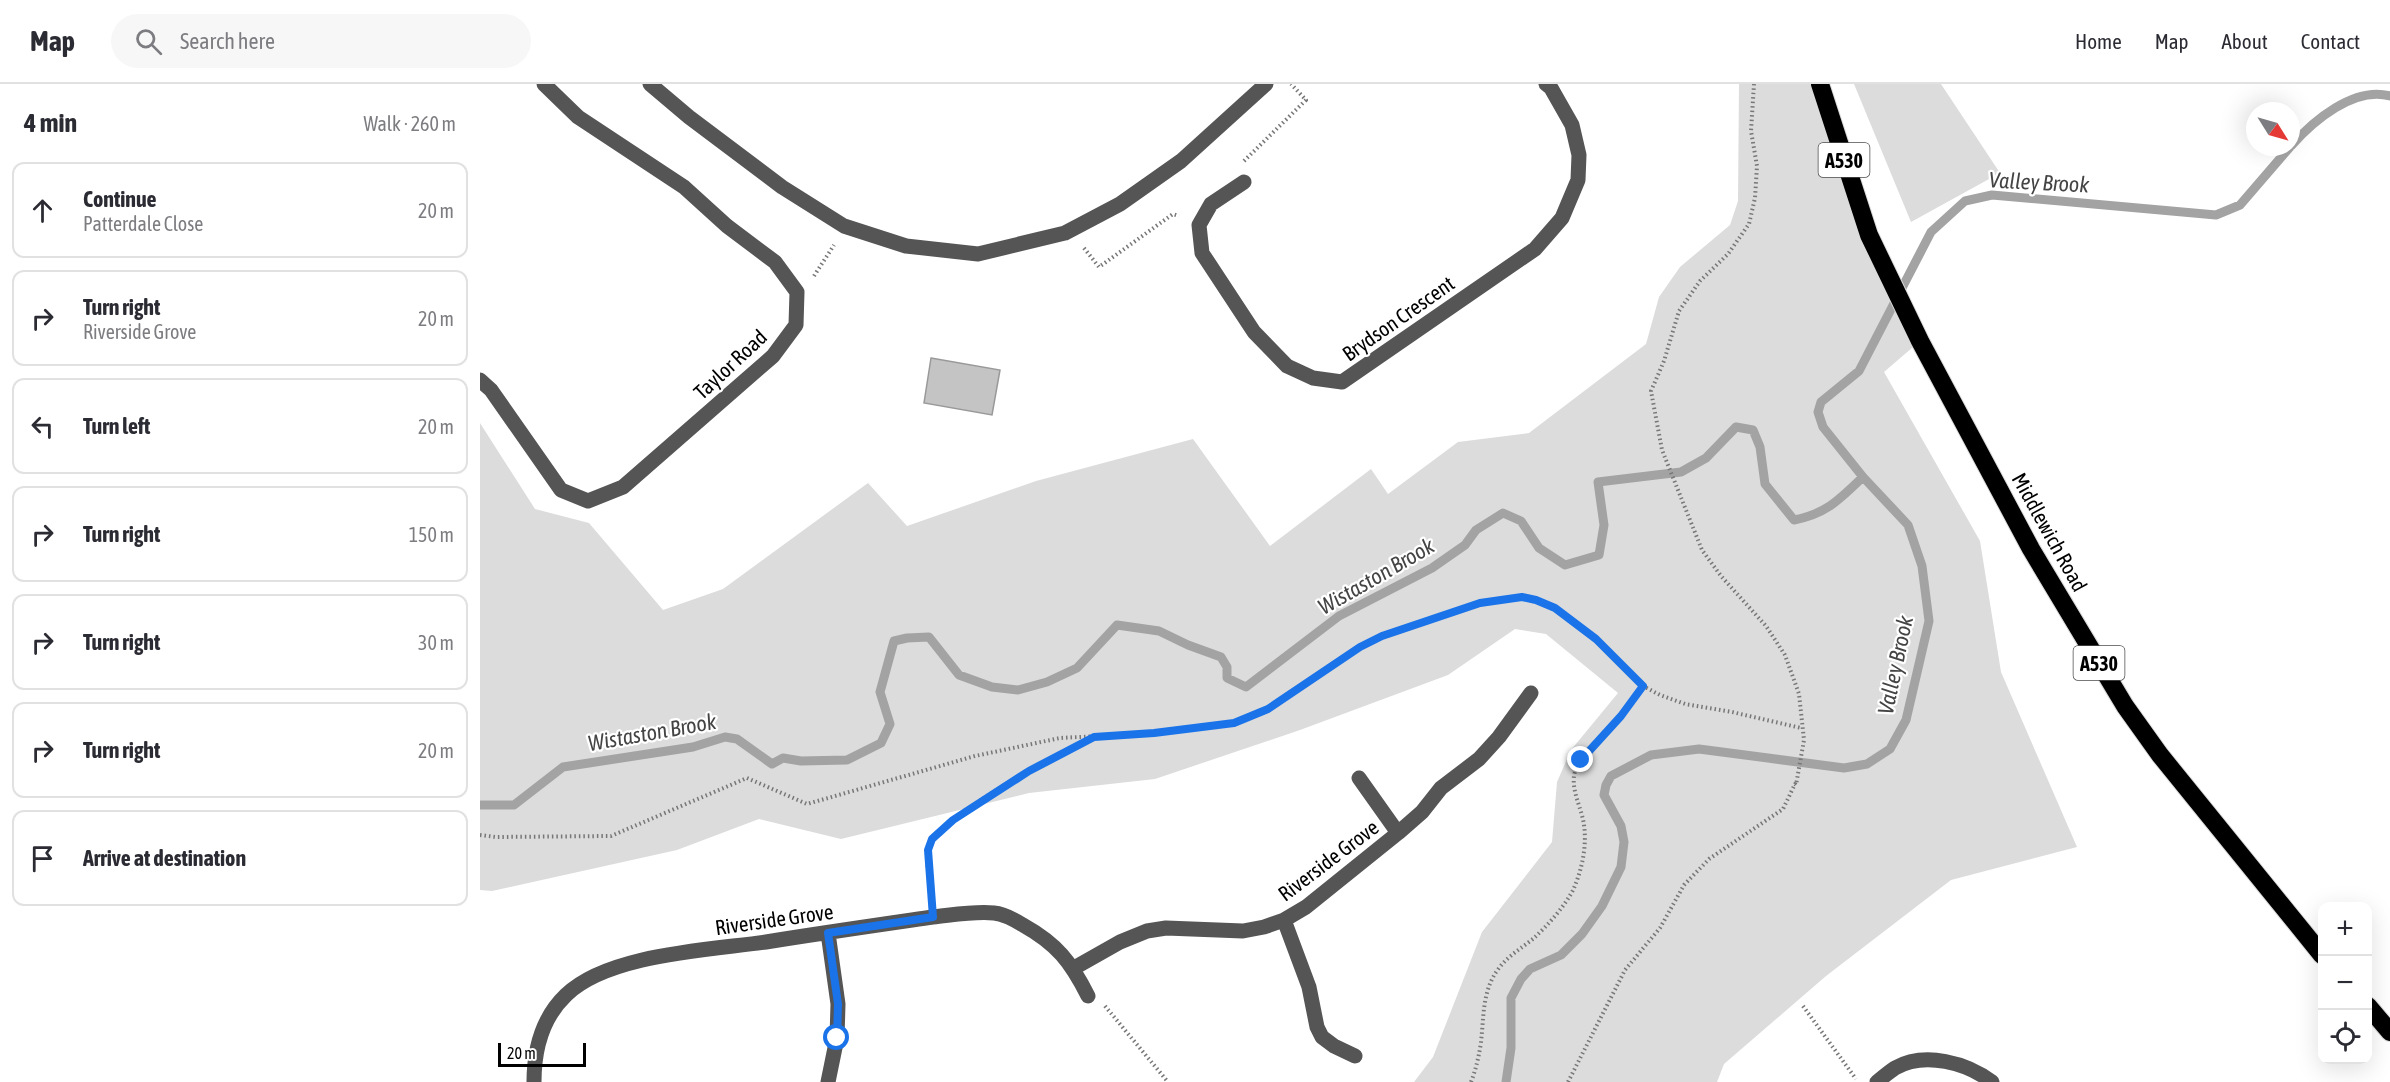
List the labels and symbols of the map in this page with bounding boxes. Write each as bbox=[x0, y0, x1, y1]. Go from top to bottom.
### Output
north arrow bbox=[2246, 102, 2300, 156]
road number: A530 bbox=[1818, 143, 1870, 177]
water label: Valley Brook bbox=[1988, 166, 2090, 198]
street label: Brydson Crescent bbox=[1337, 271, 1459, 365]
street label: Taylor Road bbox=[689, 324, 771, 404]
street label: Middlewich Road bbox=[2008, 469, 2092, 595]
water label: Wistaston Brook bbox=[1313, 532, 1439, 620]
water label: Valley Brook bbox=[1872, 613, 1918, 717]
road number: A530 bbox=[2074, 646, 2124, 680]
water label: Wistaston Brook bbox=[586, 708, 718, 756]
route end bbox=[1567, 746, 1593, 772]
street label: Riverside Grove bbox=[1273, 815, 1383, 905]
street label: Riverside Grove bbox=[713, 899, 835, 939]
route start bbox=[823, 1024, 849, 1050]
scale bar bbox=[498, 1040, 586, 1068]

